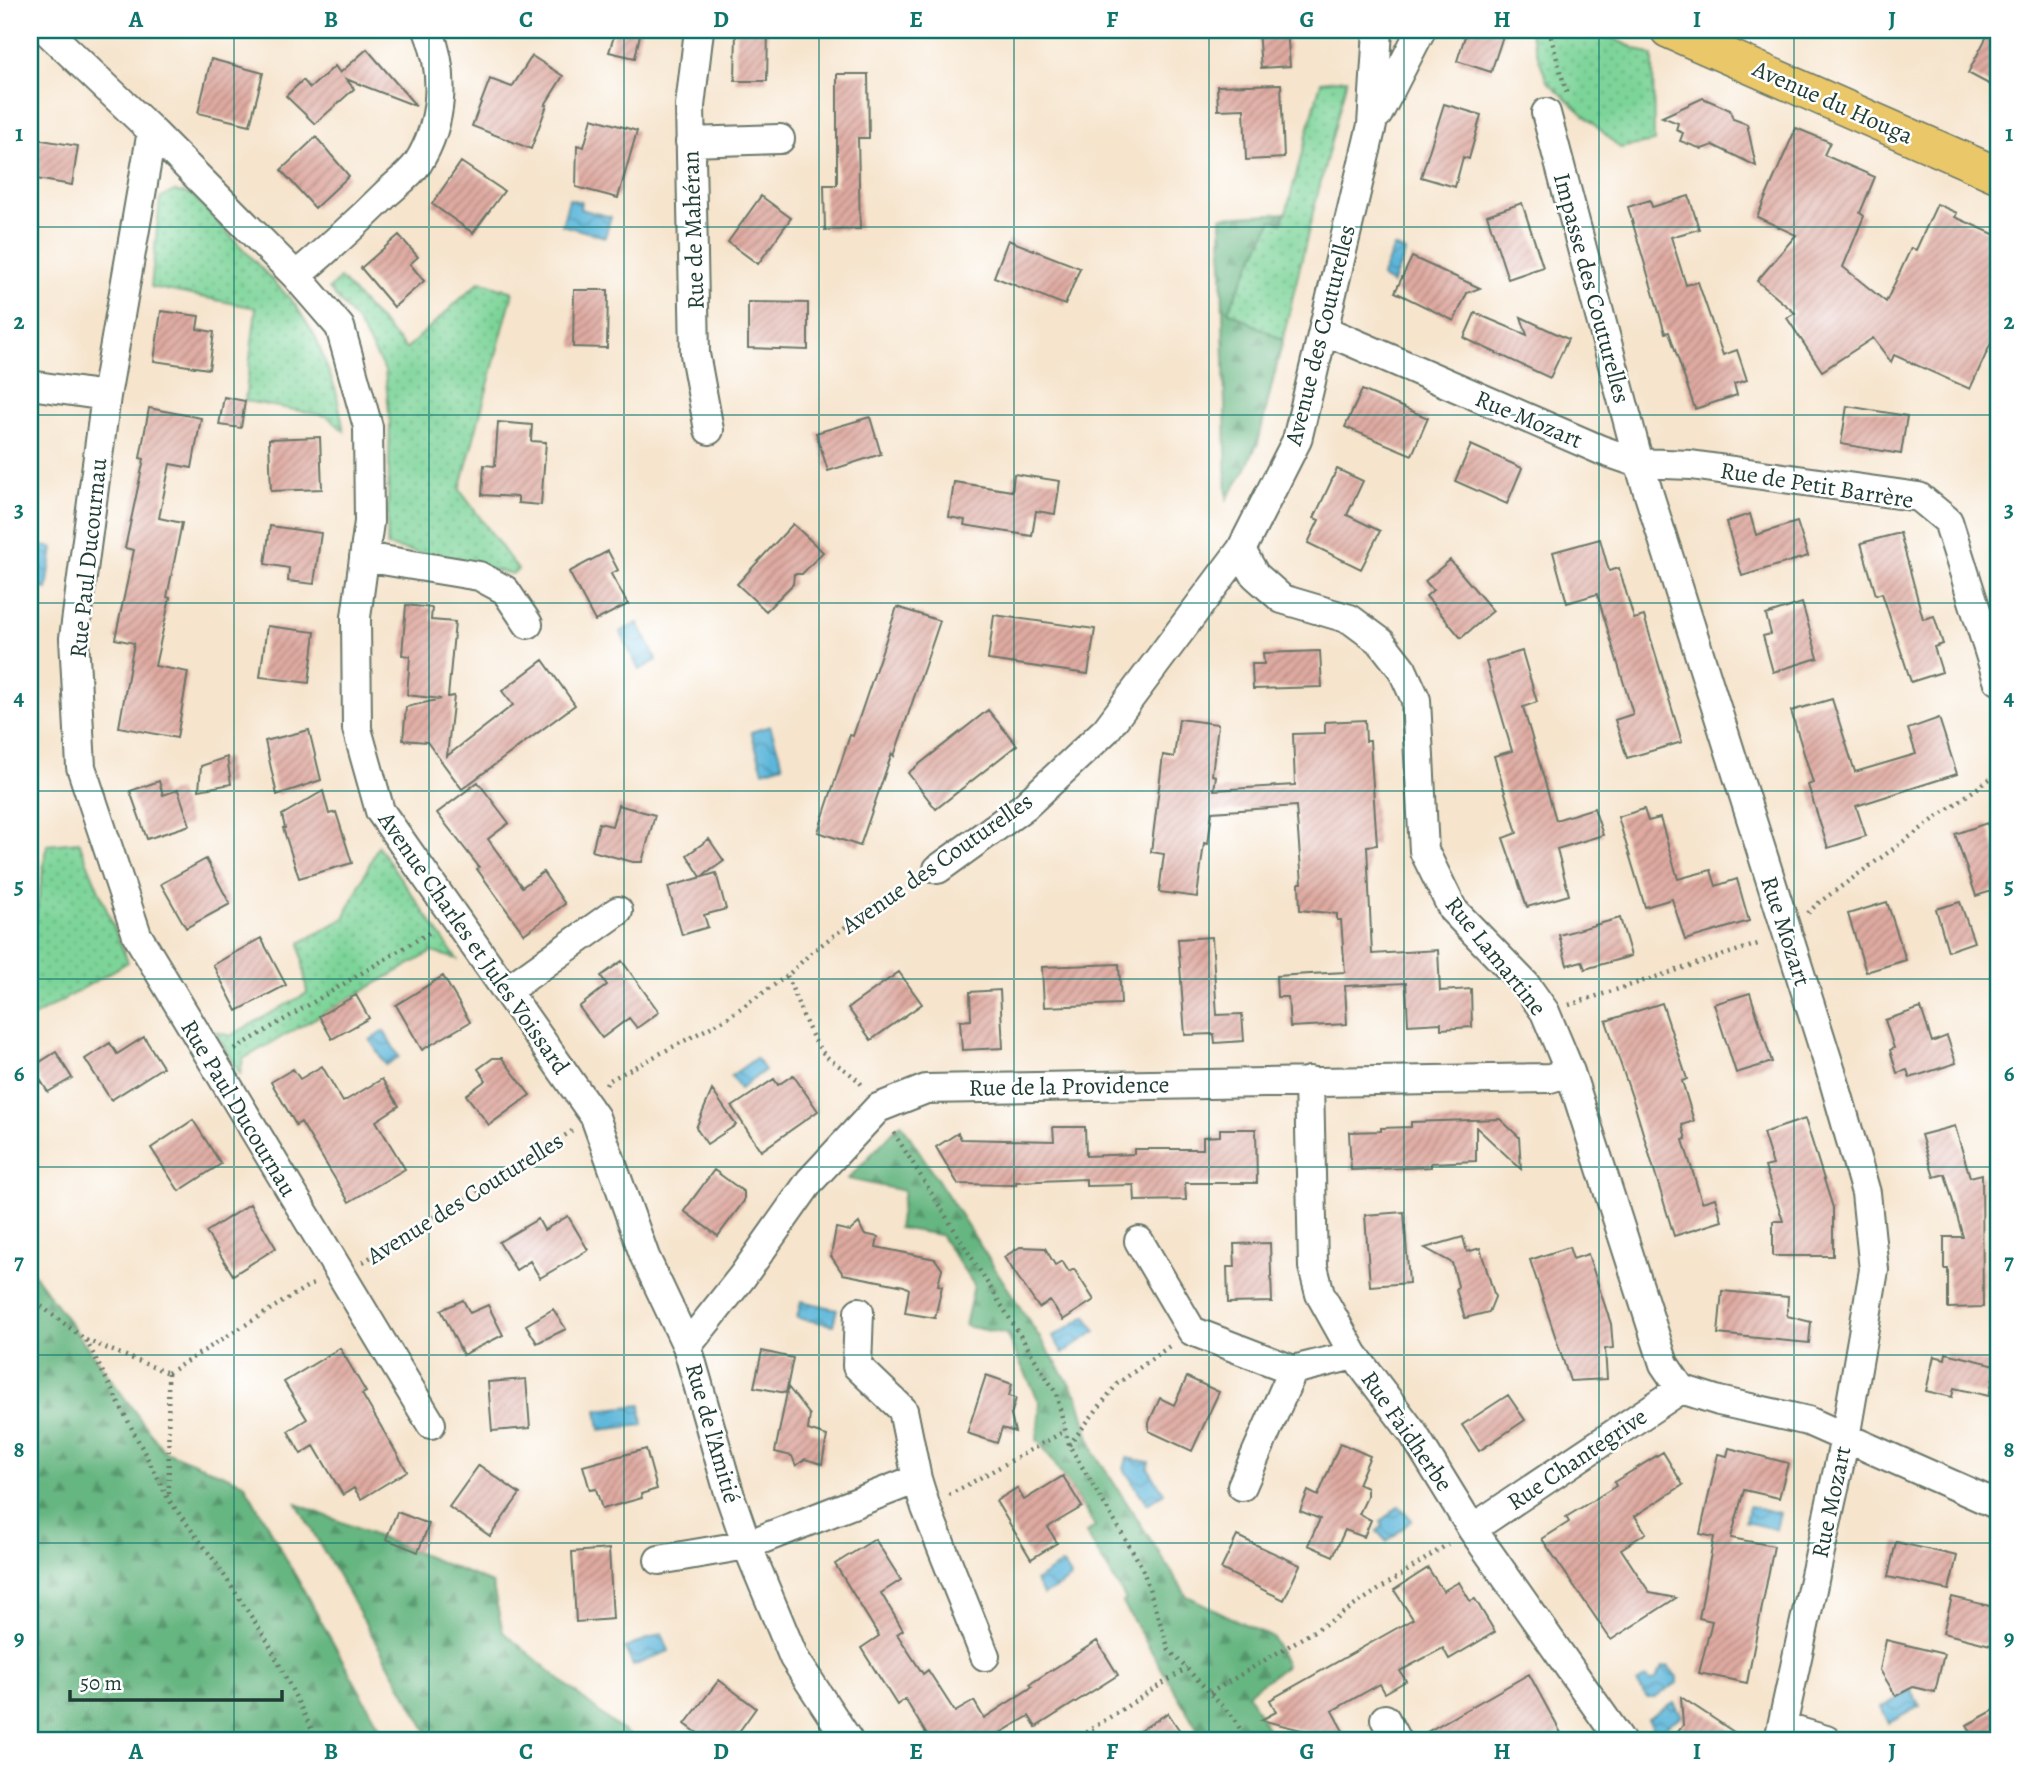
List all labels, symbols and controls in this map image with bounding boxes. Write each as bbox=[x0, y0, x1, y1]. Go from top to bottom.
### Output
text: A bbox=[128, 4, 144, 35]
text: B bbox=[324, 4, 338, 35]
text: C bbox=[519, 4, 533, 35]
text: D bbox=[713, 4, 729, 35]
text: E bbox=[909, 4, 923, 35]
text: F bbox=[1106, 4, 1119, 35]
text: G bbox=[1299, 4, 1315, 35]
text: H bbox=[1493, 4, 1511, 35]
text: I bbox=[1693, 4, 1701, 35]
text: J bbox=[1888, 4, 1896, 35]
street label: Avenue du Houga bbox=[1747, 52, 1919, 152]
text: 1 bbox=[15, 118, 23, 149]
text: 1 bbox=[2005, 118, 2013, 149]
street label: Rue de Mahéran bbox=[674, 150, 712, 310]
street label: Impasse des Couturelles bbox=[1546, 169, 1638, 407]
street label: Avenue des Couturelles bbox=[1277, 221, 1363, 450]
text: 2 bbox=[13, 306, 25, 337]
text: 2 bbox=[2003, 306, 2015, 337]
street label: Rue Mozart bbox=[1470, 382, 1588, 456]
street label: Rue de Petit Barrère bbox=[1718, 454, 1916, 516]
street label: Rue Paul Ducournau bbox=[62, 456, 114, 660]
text: 3 bbox=[14, 494, 24, 525]
text: 3 bbox=[2004, 494, 2014, 525]
text: 4 bbox=[14, 682, 25, 713]
text: 4 bbox=[2004, 682, 2015, 713]
street label: Avenue des Couturelles bbox=[834, 785, 1039, 942]
street label: Avenue Charles et Jules Voissard bbox=[370, 804, 577, 1081]
text: 5 bbox=[14, 870, 24, 901]
text: 5 bbox=[2004, 870, 2014, 901]
street label: Rue Mozart bbox=[1753, 872, 1819, 990]
street label: Rue Lamartine bbox=[1438, 890, 1554, 1022]
street label: Rue Paul Ducournau bbox=[174, 1014, 305, 1202]
text: 6 bbox=[14, 1058, 25, 1089]
text: 6 bbox=[2004, 1058, 2015, 1089]
street label: Rue de la Providence bbox=[968, 1068, 1170, 1104]
street label: Avenue des Couturelles bbox=[360, 1124, 570, 1272]
text: 7 bbox=[14, 1246, 24, 1277]
text: 7 bbox=[2004, 1246, 2014, 1277]
street label: Rue de l'Amitié bbox=[678, 1359, 748, 1507]
street label: Rue Faidherbe bbox=[1354, 1364, 1460, 1498]
street label: Rue Chantegrive bbox=[1501, 1400, 1653, 1518]
text: 8 bbox=[13, 1434, 25, 1465]
text: 8 bbox=[2003, 1434, 2015, 1465]
street label: Rue Mozart bbox=[1804, 1443, 1858, 1561]
text: 9 bbox=[14, 1622, 24, 1653]
text: 9 bbox=[2004, 1622, 2014, 1653]
scale bar bbox=[70, 1658, 282, 1702]
text: 50 m bbox=[80, 1669, 122, 1697]
text: A bbox=[128, 1736, 144, 1767]
text: B bbox=[324, 1736, 338, 1767]
text: C bbox=[519, 1736, 533, 1767]
text: D bbox=[713, 1736, 729, 1767]
text: E bbox=[909, 1736, 923, 1767]
text: F bbox=[1106, 1736, 1119, 1767]
text: G bbox=[1299, 1736, 1315, 1767]
text: H bbox=[1493, 1736, 1511, 1767]
text: I bbox=[1693, 1736, 1701, 1767]
text: J bbox=[1888, 1736, 1896, 1767]

